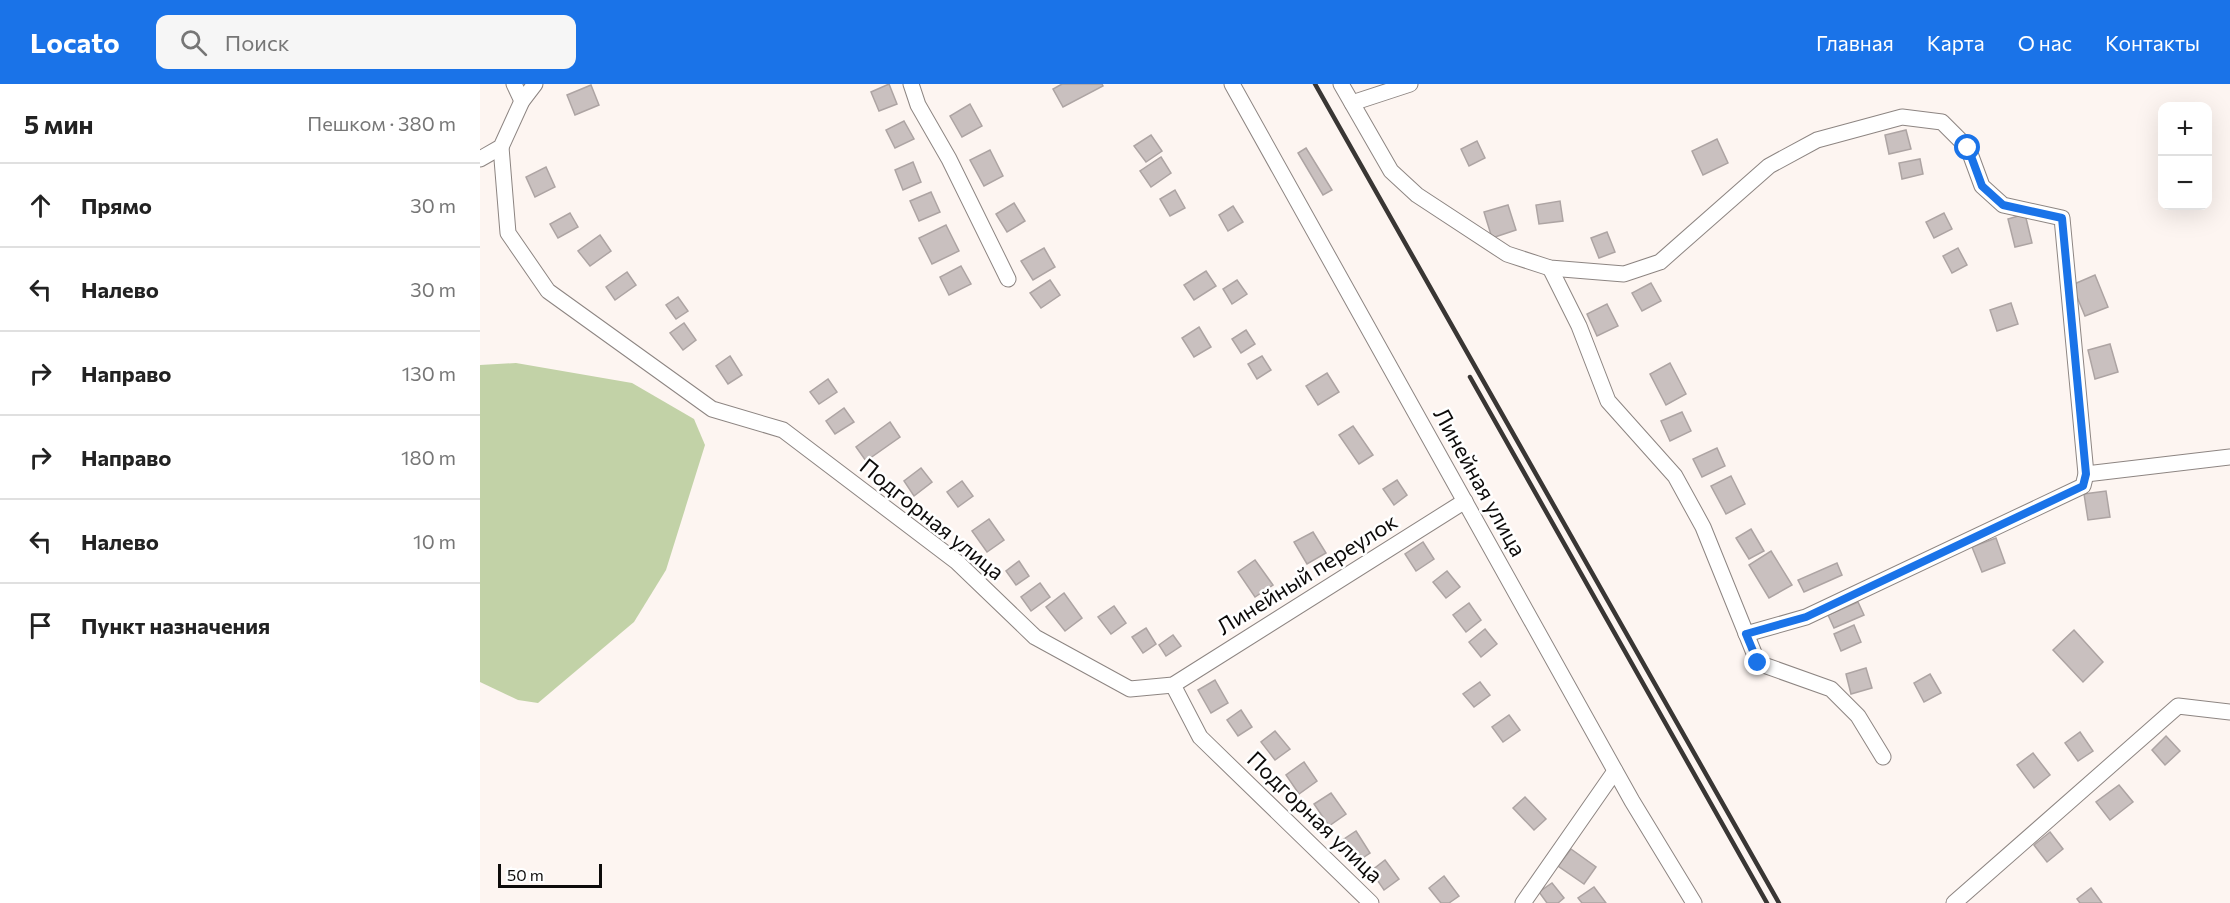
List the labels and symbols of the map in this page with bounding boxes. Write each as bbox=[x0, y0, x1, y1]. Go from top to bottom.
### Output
route start bbox=[1954, 134, 1980, 160]
street label: Линейная улица bbox=[1428, 403, 1532, 561]
street label: Подгорная улица bbox=[855, 452, 1010, 585]
street label: Линейный переулок bbox=[1211, 507, 1402, 640]
route end bbox=[1744, 649, 1770, 675]
street label: Подгорная улица bbox=[1242, 745, 1389, 888]
scale bar bbox=[498, 861, 602, 888]

